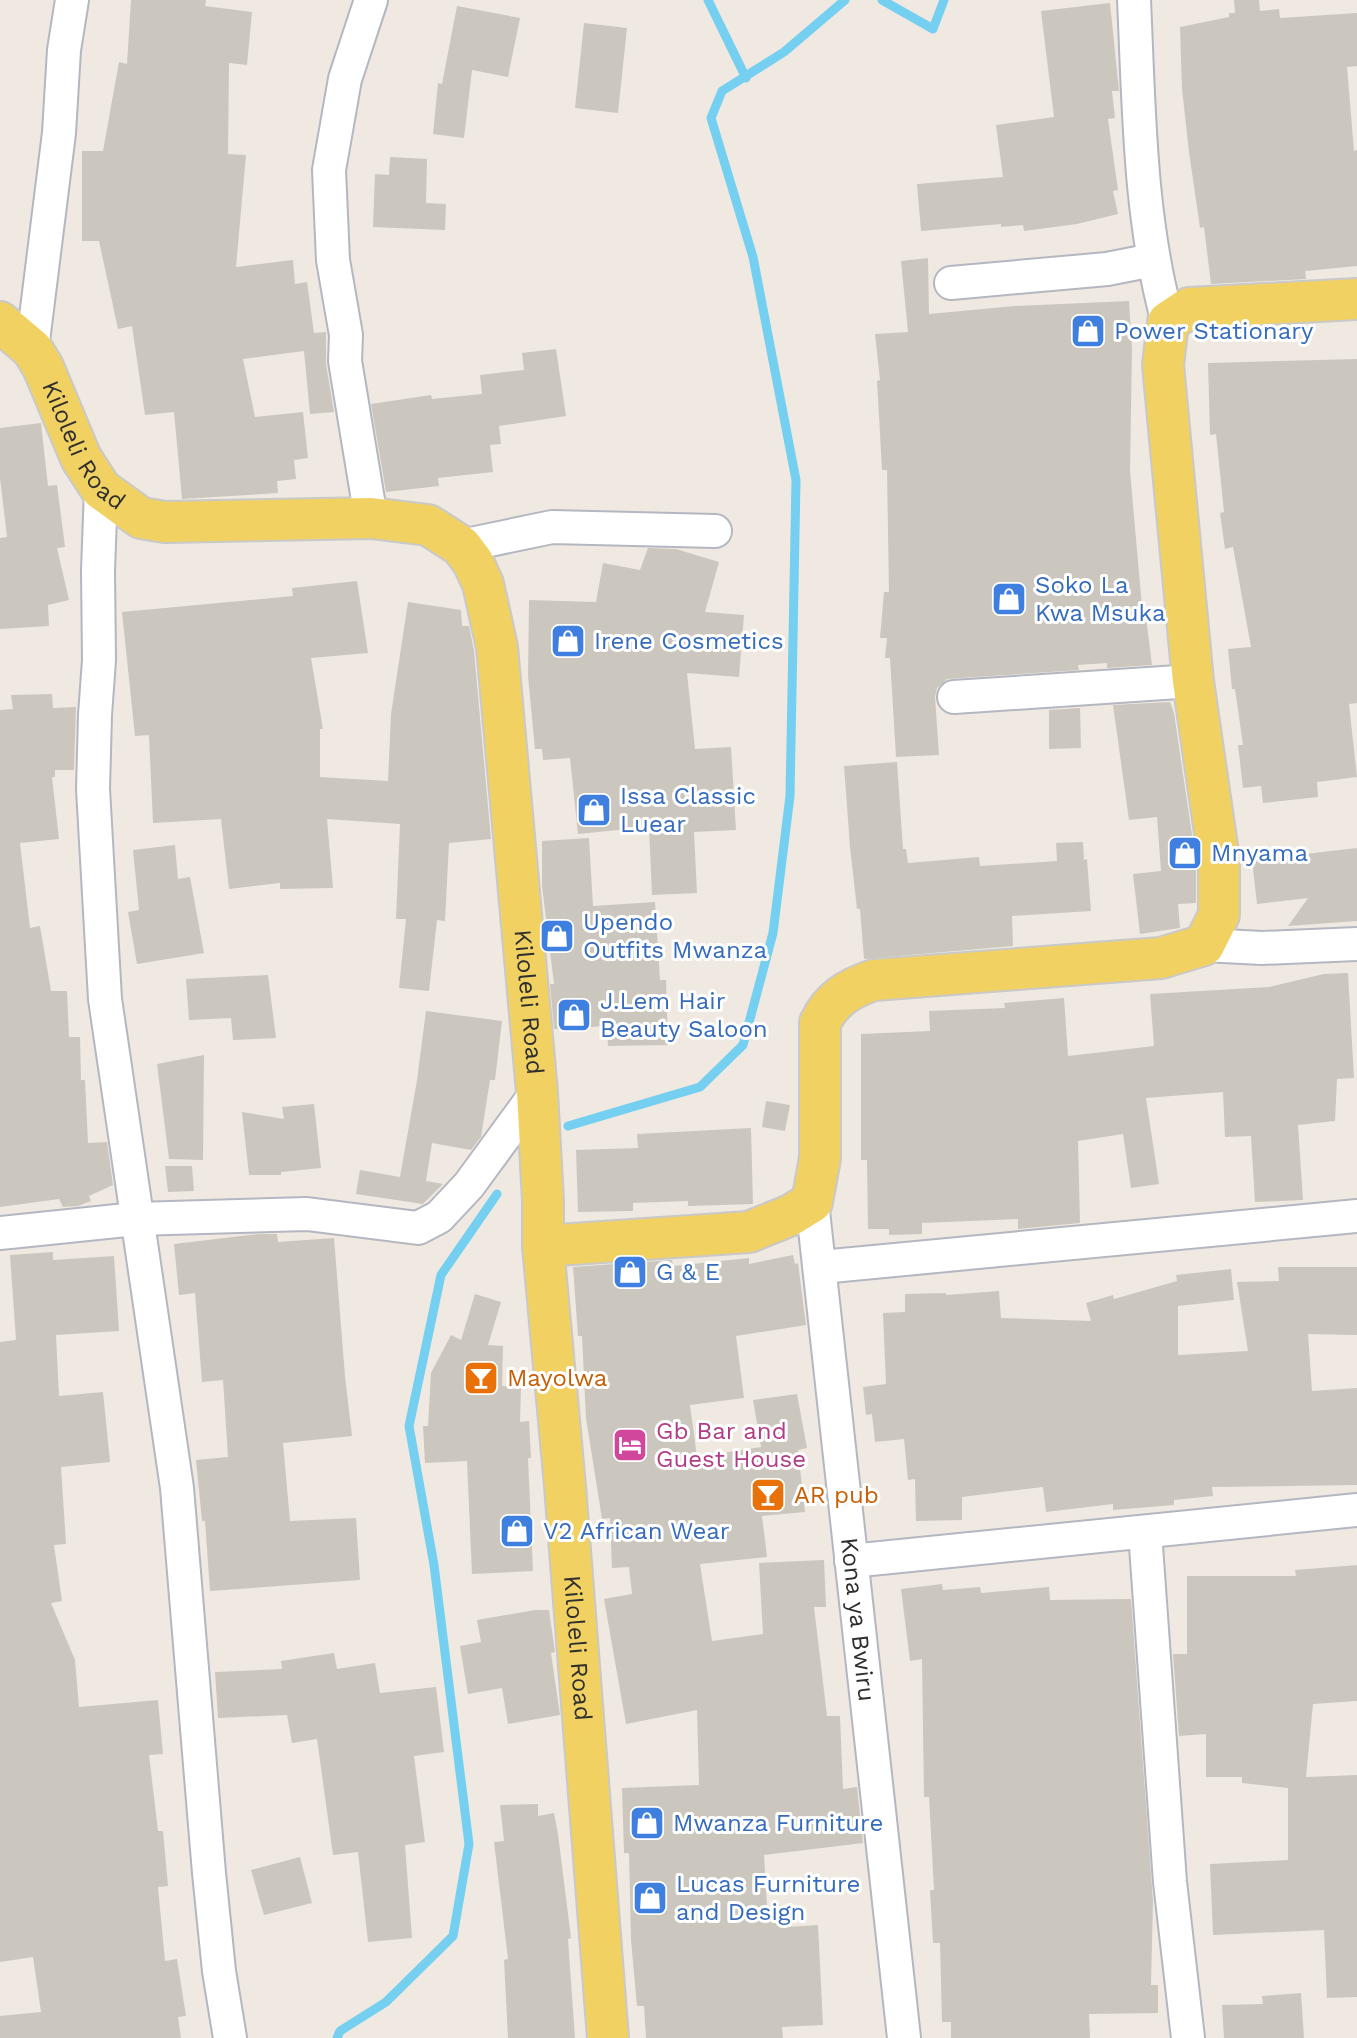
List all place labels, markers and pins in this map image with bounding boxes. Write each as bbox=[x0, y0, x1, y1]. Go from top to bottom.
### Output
shop icon: Power Stationary bbox=[1069, 312, 1107, 350]
place label: Power Stationary bbox=[1114, 317, 1314, 345]
place label: Soko La Kwa Msuka bbox=[1035, 571, 1166, 627]
shop icon: Soko La Kwa Msuka bbox=[990, 580, 1028, 618]
shop icon: Irene Cosmetics bbox=[549, 622, 587, 660]
place label: Irene Cosmetics bbox=[594, 627, 784, 655]
place label: Issa Classic Luear bbox=[620, 782, 756, 838]
shop icon: Issa Classic Luear bbox=[575, 791, 613, 829]
shop icon: Mnyama bbox=[1166, 834, 1204, 872]
place label: Mnyama bbox=[1211, 839, 1308, 867]
place label: Upendo Outfits Mwanza bbox=[583, 908, 767, 964]
shop icon: Upendo Outfits Mwanza bbox=[538, 917, 576, 955]
place label: J.Lem Hair Beauty Saloon bbox=[600, 987, 768, 1043]
shop icon: J.Lem Hair Beauty Saloon bbox=[555, 996, 593, 1034]
shop icon: G & E bbox=[611, 1253, 649, 1291]
place label: G & E bbox=[656, 1258, 720, 1286]
bar icon: Mayolwa bbox=[462, 1359, 500, 1397]
place label: Mayolwa bbox=[507, 1364, 607, 1392]
place label: Gb Bar and Guest House bbox=[656, 1417, 806, 1473]
hotel icon: Gb Bar and Guest House bbox=[611, 1426, 649, 1464]
bar icon: AR pub bbox=[749, 1476, 787, 1514]
place label: AR pub bbox=[794, 1481, 879, 1509]
shop icon: V2 African Wear bbox=[498, 1512, 536, 1550]
place label: V2 African Wear bbox=[543, 1517, 730, 1545]
shop icon: Mwanza Furniture bbox=[628, 1804, 666, 1842]
place label: Mwanza Furniture bbox=[673, 1809, 883, 1837]
place label: Lucas Furniture and Design bbox=[676, 1870, 860, 1926]
shop icon: Lucas Furniture and Design bbox=[631, 1879, 669, 1917]

